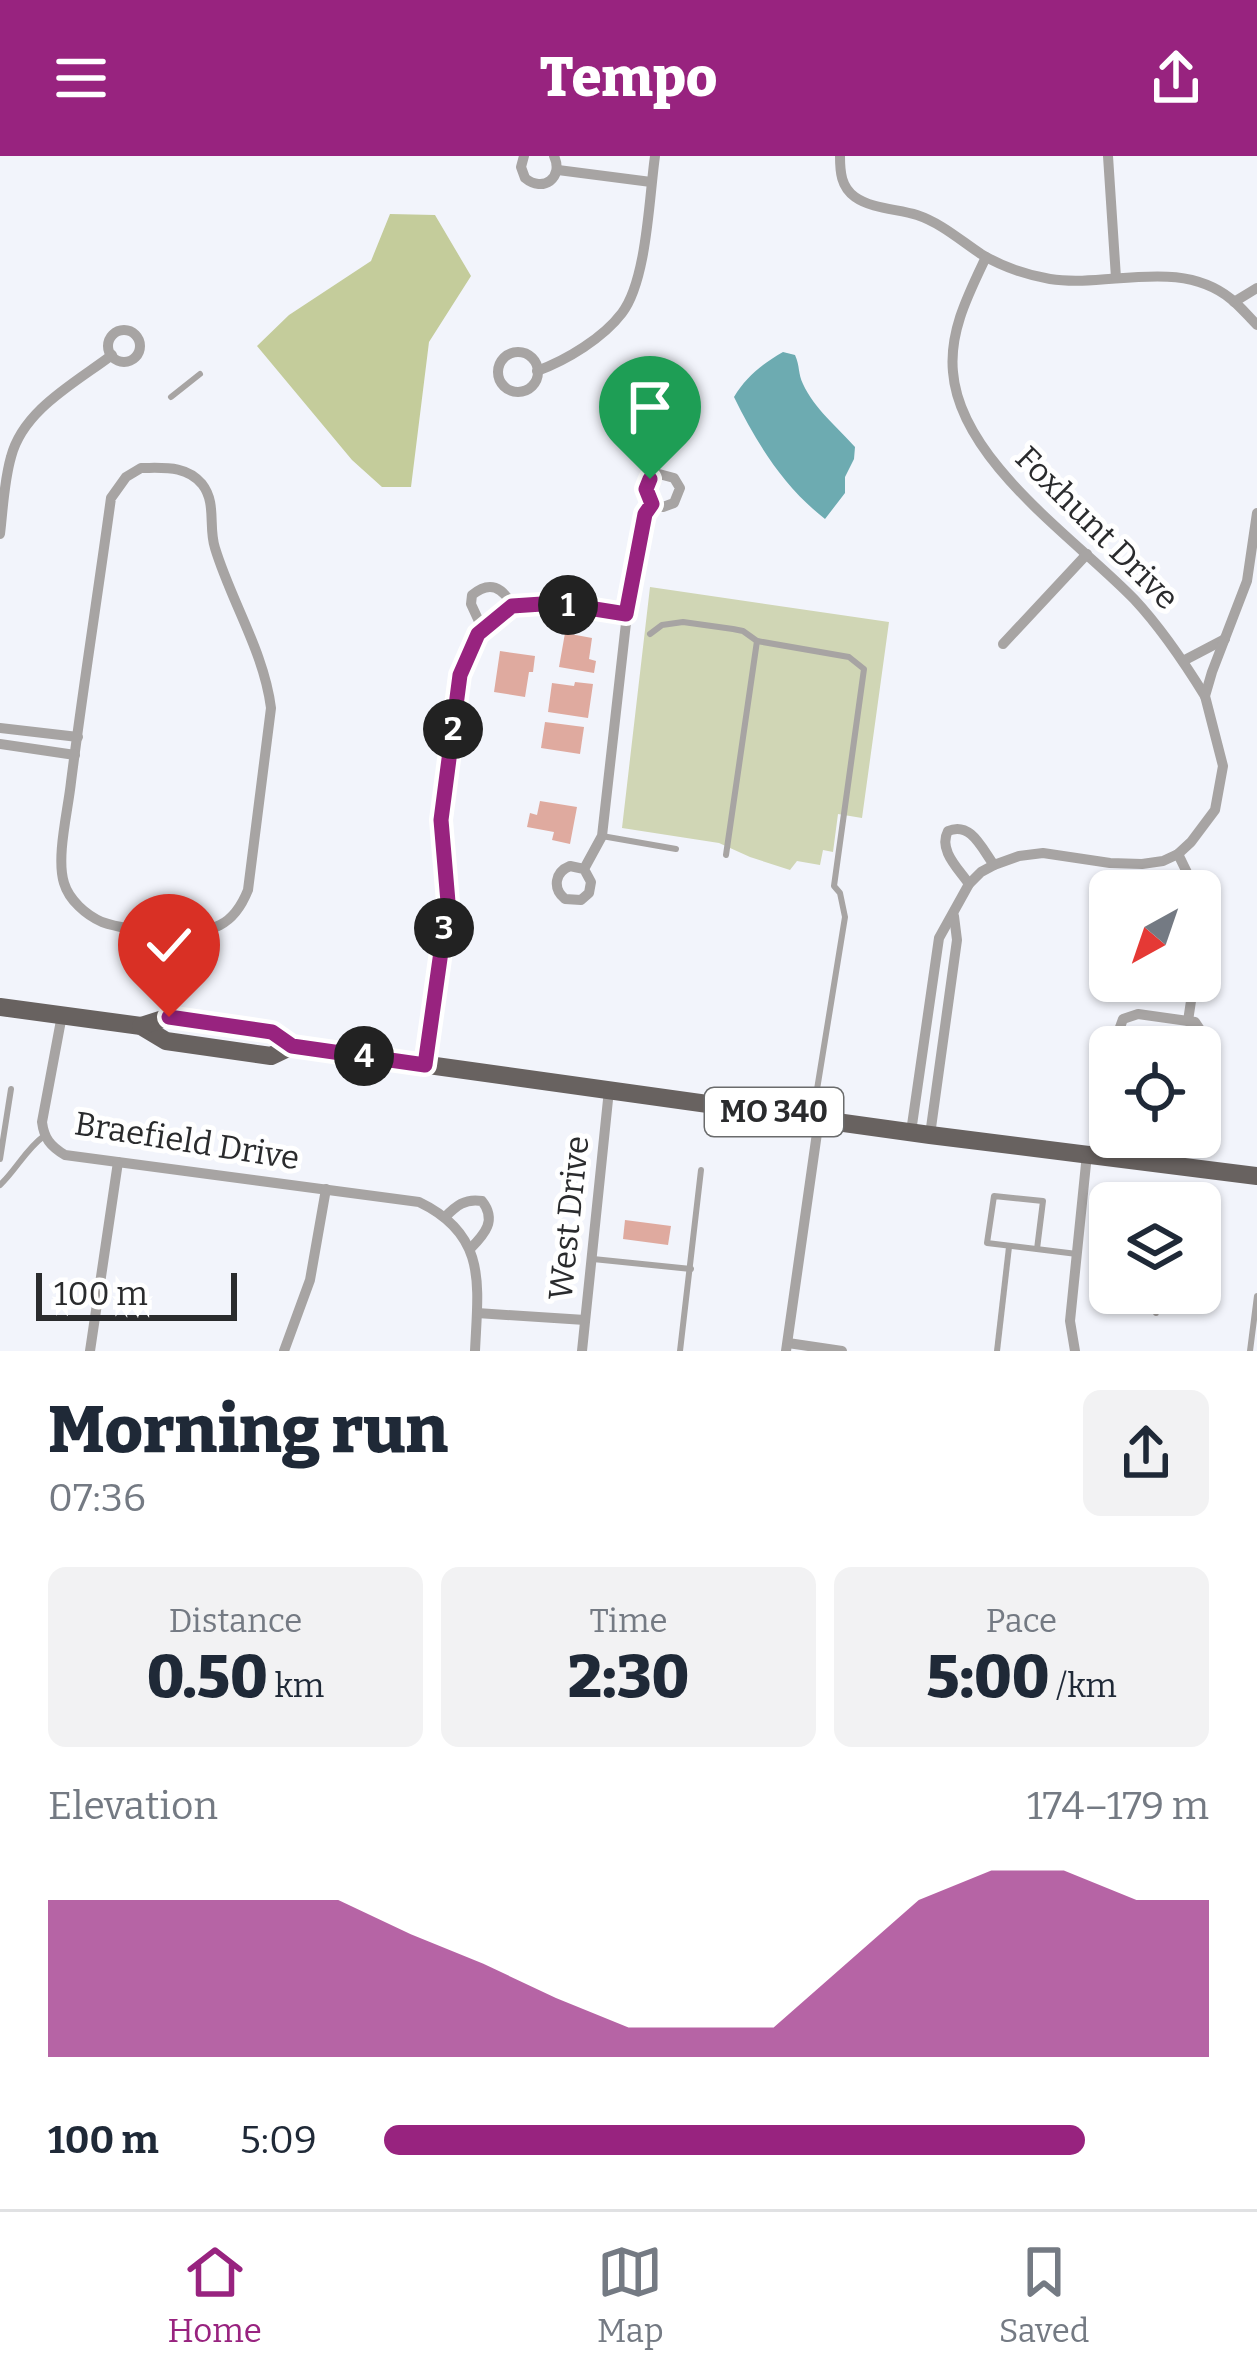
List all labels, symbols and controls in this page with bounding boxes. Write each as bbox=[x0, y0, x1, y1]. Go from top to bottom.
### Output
icon: menu bbox=[48, 45, 114, 111]
icon: share bbox=[1143, 45, 1209, 111]
text: Tempo bbox=[540, 46, 717, 110]
pin bbox=[599, 356, 701, 479]
icon: arrive bbox=[617, 374, 683, 440]
street label: Foxhunt Drive bbox=[1007, 438, 1187, 618]
pin: 1 bbox=[538, 575, 598, 635]
text: 1 bbox=[561, 585, 575, 625]
pin: 2 bbox=[423, 699, 483, 759]
text: 2 bbox=[444, 709, 462, 749]
north arrow bbox=[1089, 870, 1221, 1002]
map controls bbox=[1089, 870, 1221, 1314]
pin bbox=[118, 894, 220, 1017]
pin: 3 bbox=[414, 898, 474, 958]
text: 3 bbox=[434, 908, 454, 948]
icon: check bbox=[136, 912, 202, 978]
pin: 4 bbox=[334, 1026, 394, 1086]
button: locate bbox=[1089, 1026, 1221, 1158]
text: 4 bbox=[354, 1036, 374, 1076]
road number: MO 340 bbox=[705, 1088, 843, 1136]
street label: Braefield Drive bbox=[72, 1103, 302, 1179]
street label: West Drive bbox=[540, 1134, 598, 1302]
button: layers bbox=[1089, 1182, 1221, 1314]
scale bar bbox=[36, 1267, 237, 1320]
text: 100 m bbox=[54, 1274, 148, 1314]
text: Morning run bbox=[48, 1390, 448, 1469]
button: share bbox=[1083, 1390, 1209, 1516]
text: 07:36 bbox=[48, 1475, 146, 1521]
text: Distance bbox=[169, 1601, 302, 1641]
text: Time bbox=[590, 1601, 667, 1641]
text: Pace bbox=[986, 1601, 1057, 1641]
text: 0.50 bbox=[147, 1641, 268, 1713]
text: 2:30 bbox=[568, 1641, 689, 1713]
text: 5:00 bbox=[926, 1641, 1050, 1713]
text: km bbox=[268, 1666, 324, 1706]
text: /km bbox=[1050, 1666, 1117, 1706]
text: Elevation bbox=[48, 1783, 218, 1829]
text: 174–179 m bbox=[1027, 1783, 1209, 1829]
text: 100 m bbox=[48, 2117, 159, 2163]
text: 5:09 bbox=[240, 2117, 317, 2163]
tab: Home bbox=[168, 2239, 262, 2351]
tab: Map bbox=[597, 2239, 664, 2351]
tab: Saved bbox=[999, 2239, 1089, 2351]

